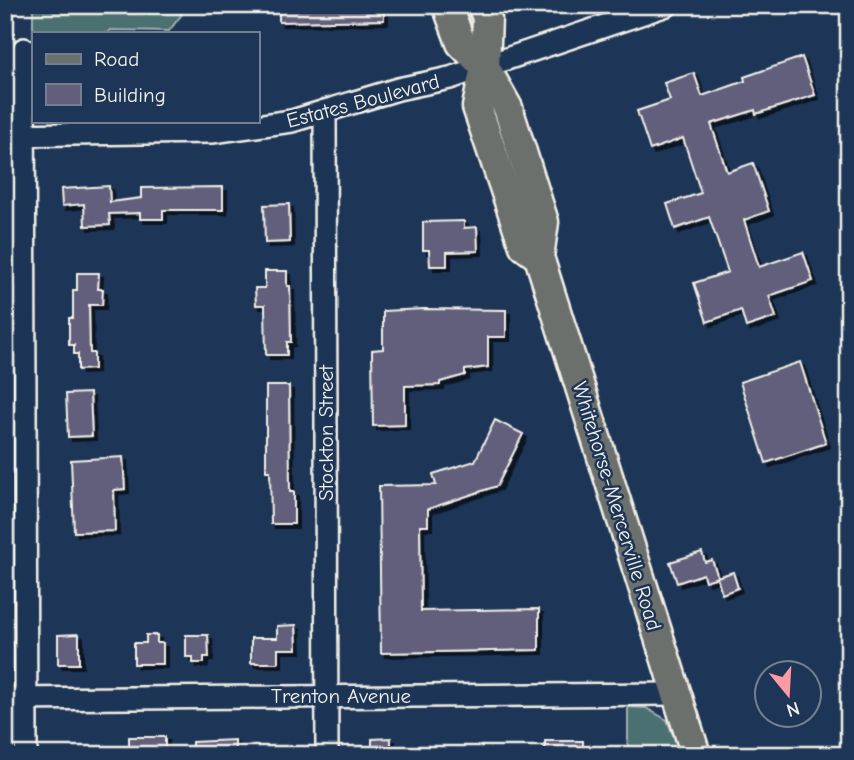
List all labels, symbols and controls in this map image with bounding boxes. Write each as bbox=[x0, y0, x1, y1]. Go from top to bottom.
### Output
legend bbox=[32, 32, 259, 122]
text: Road bbox=[94, 47, 139, 71]
street label: Estates Boulevard bbox=[284, 69, 442, 133]
text: Building bbox=[94, 83, 166, 107]
street label: Stockton Street bbox=[314, 364, 338, 501]
street label: Whitehorse-Mercerville Road bbox=[568, 379, 666, 633]
north arrow bbox=[752, 658, 822, 728]
street label: Trenton Avenue bbox=[271, 684, 411, 708]
text: N bbox=[784, 697, 802, 722]

